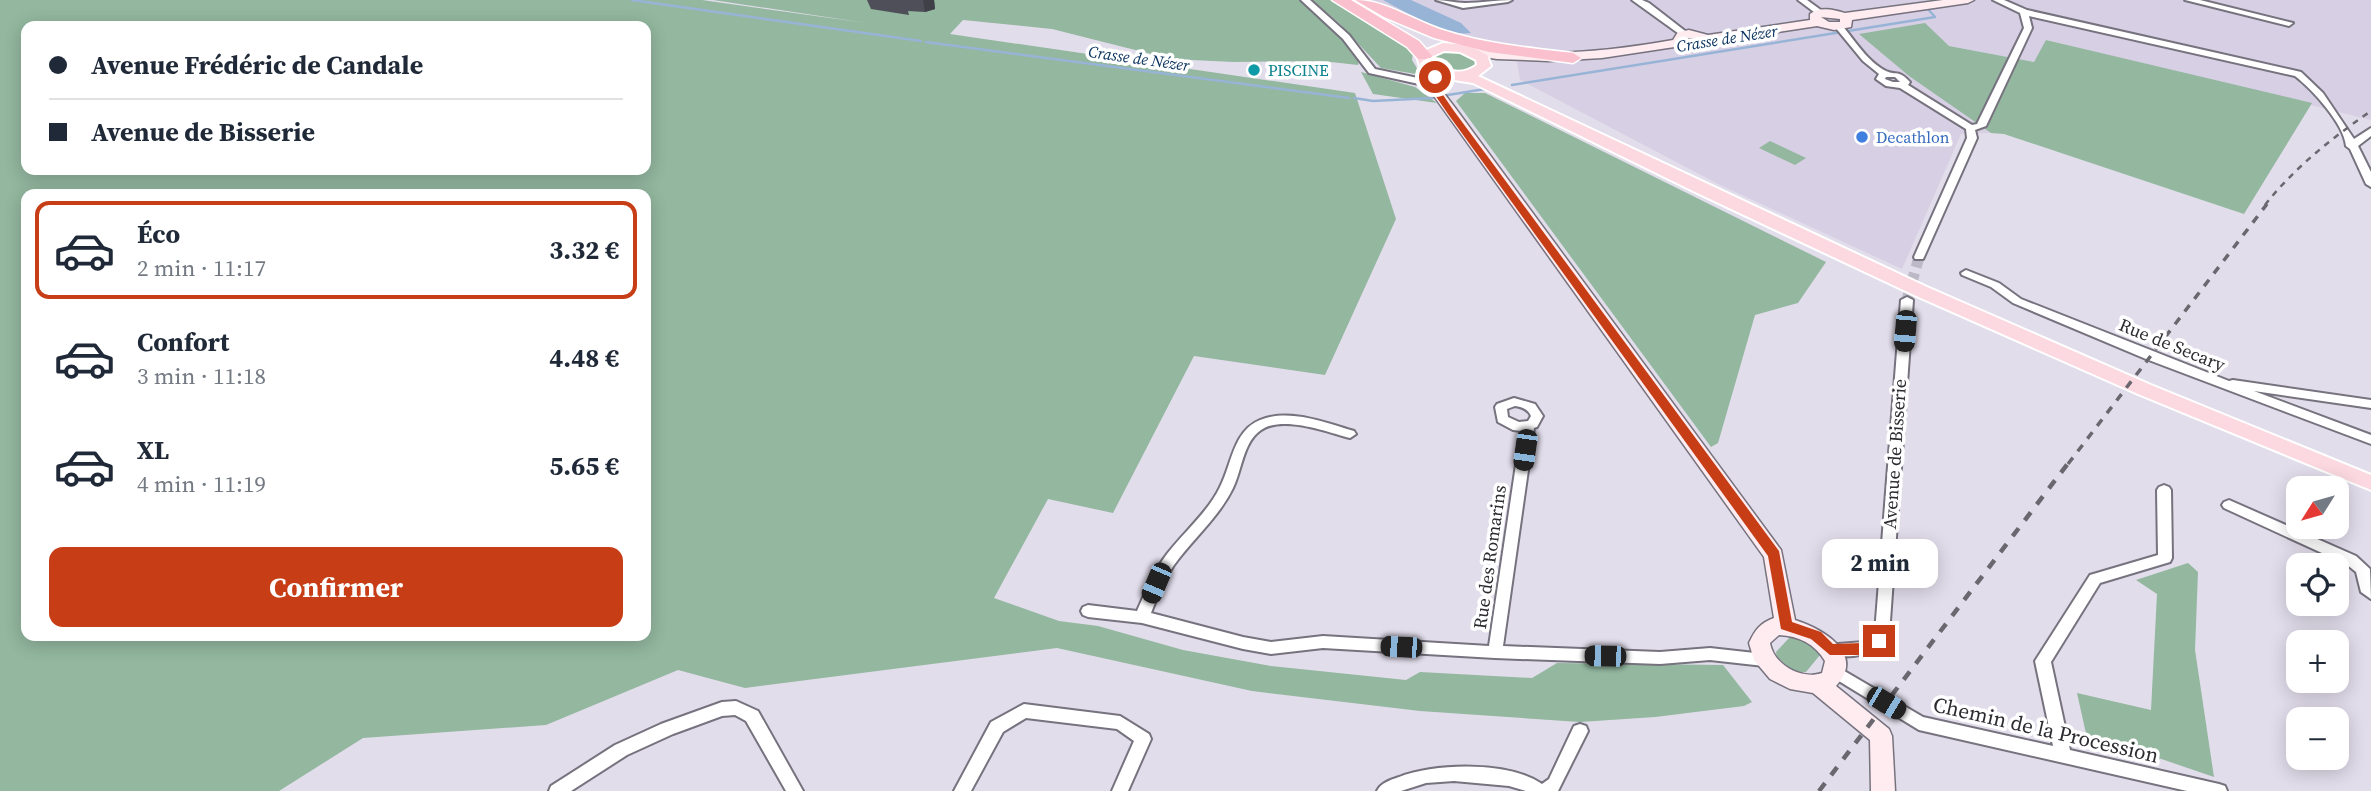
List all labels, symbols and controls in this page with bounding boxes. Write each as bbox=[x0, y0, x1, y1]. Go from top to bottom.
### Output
water label: Crasse de Nézer bbox=[1675, 19, 1780, 57]
water label: Crasse de Nézer bbox=[1087, 40, 1192, 76]
text: Avenue Frédéric de Candale bbox=[91, 47, 423, 83]
place label: PISCINE bbox=[1268, 59, 1329, 81]
route start bbox=[1419, 61, 1451, 93]
marker: PISCINE bbox=[1246, 62, 1262, 78]
text: Avenue de Bisserie bbox=[91, 114, 315, 150]
place label: Decathlon bbox=[1876, 126, 1950, 148]
marker: Decathlon bbox=[1854, 129, 1870, 145]
text: Éco bbox=[137, 216, 180, 252]
icon: car bbox=[53, 219, 116, 282]
text: 3.32 € bbox=[549, 232, 619, 268]
text: 2 min · 11:17 bbox=[137, 252, 266, 284]
car bbox=[1893, 309, 1918, 353]
street label: Rue de Secary bbox=[2116, 312, 2230, 377]
text: Confort bbox=[137, 324, 229, 360]
icon: car bbox=[53, 327, 116, 390]
text: 4.48 € bbox=[549, 340, 619, 376]
text: 3 min · 11:18 bbox=[137, 360, 266, 392]
street label: Avenue de Bisserie bbox=[1877, 378, 1912, 530]
car bbox=[1512, 428, 1539, 472]
text: XL bbox=[137, 432, 169, 468]
icon: car bbox=[53, 435, 116, 498]
text: 5.65 € bbox=[549, 448, 619, 484]
text: 4 min · 11:19 bbox=[137, 468, 266, 500]
north arrow bbox=[2286, 476, 2348, 539]
map controls bbox=[2286, 476, 2349, 770]
street label: Rue des Romarins bbox=[1467, 483, 1512, 630]
callout: 2 min bbox=[1821, 540, 1937, 588]
button: Confirmer bbox=[49, 547, 623, 627]
text: 2 min bbox=[1850, 547, 1910, 579]
button: locate bbox=[2286, 553, 2349, 616]
car bbox=[1139, 560, 1174, 606]
route end bbox=[1863, 625, 1895, 657]
button: + bbox=[2286, 630, 2349, 693]
car bbox=[1380, 635, 1423, 659]
car bbox=[1584, 645, 1627, 667]
car bbox=[1863, 683, 1910, 723]
street label: Chemin de la Procession bbox=[1931, 689, 2162, 770]
button: − bbox=[2286, 707, 2349, 770]

